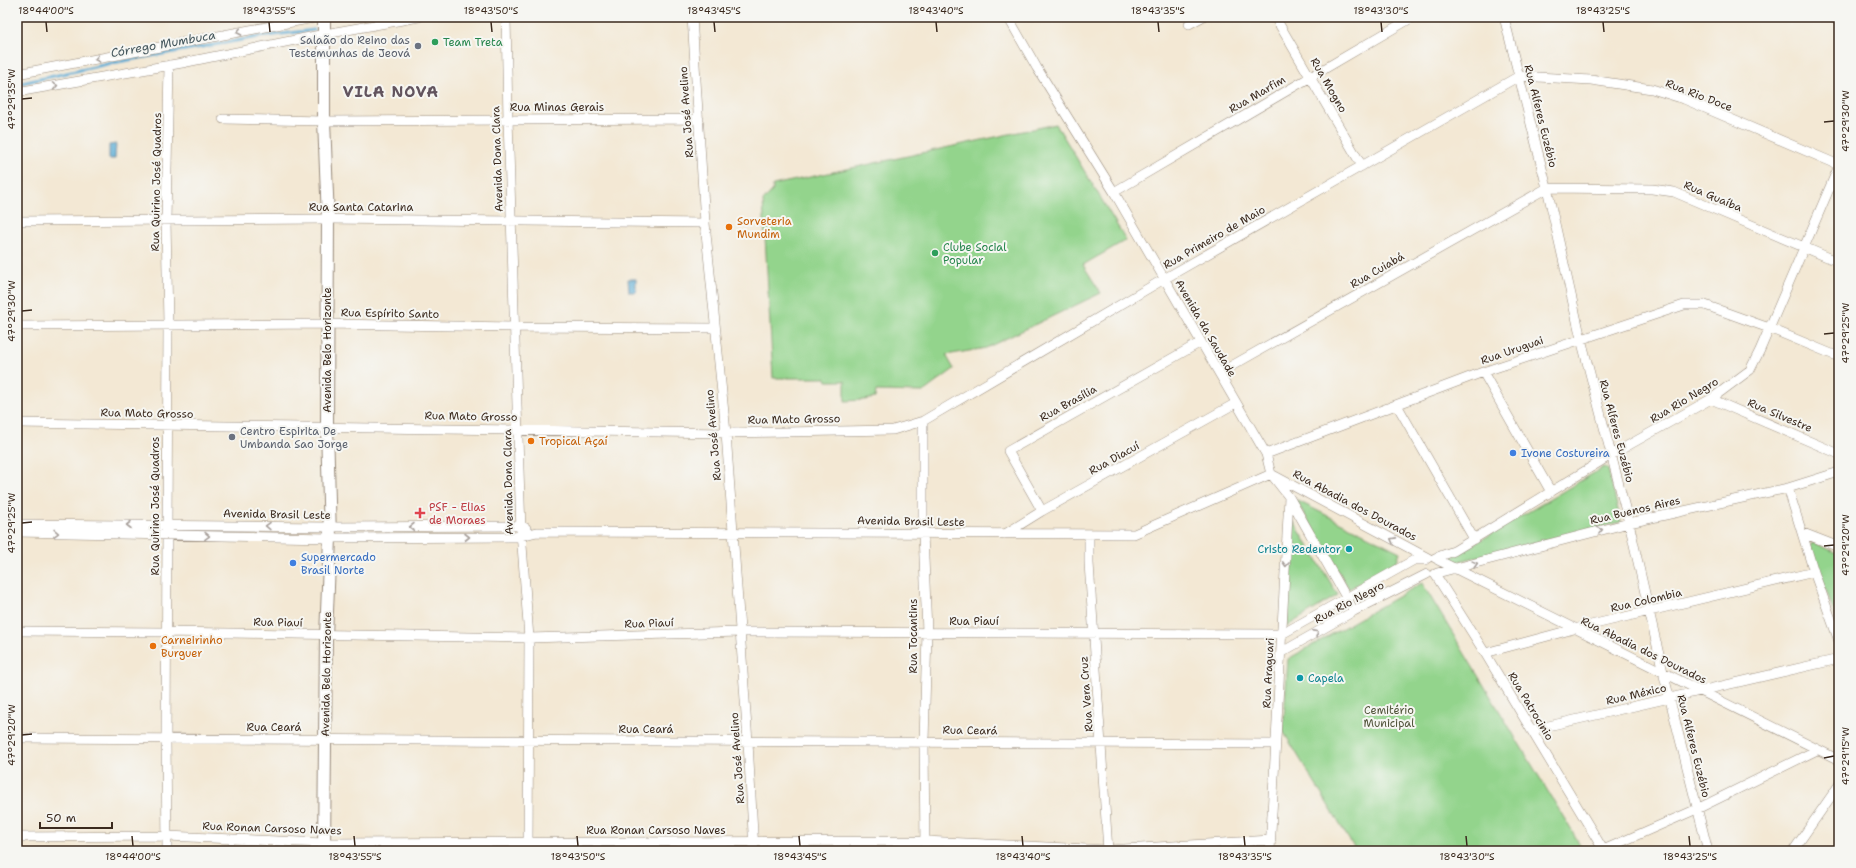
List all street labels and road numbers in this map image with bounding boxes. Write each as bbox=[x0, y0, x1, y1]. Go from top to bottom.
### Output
street label: Rua Mogno bbox=[1307, 55, 1351, 116]
street label: Rua Alferes Euzébio bbox=[1520, 63, 1561, 170]
street label: Rua José Avelino bbox=[676, 65, 697, 158]
street label: Rua Marfim bbox=[1226, 72, 1289, 117]
street label: Rua Rio Doce bbox=[1663, 76, 1734, 115]
street label: Rua Minas Gerais bbox=[510, 100, 604, 115]
street label: Avenida Dona Clara bbox=[488, 106, 507, 212]
street label: Rua Quirino José Quadros bbox=[148, 112, 165, 252]
street label: Rua Guaíba bbox=[1681, 177, 1744, 216]
street label: Rua Santa Catarina bbox=[309, 200, 413, 215]
street label: Rua Primeiro de Maio bbox=[1161, 202, 1268, 273]
street label: Rua Cuiabá bbox=[1348, 249, 1407, 292]
street label: Avenida da Saudade bbox=[1172, 277, 1240, 380]
street label: Avenida Belo Horizonte bbox=[320, 287, 335, 413]
street label: Rua Espírito Santo bbox=[341, 305, 440, 322]
street label: Rua Uruguai bbox=[1479, 333, 1546, 368]
street label: Rua Rio Negro bbox=[1647, 374, 1722, 427]
street label: Rua Alferes Euzébio bbox=[1596, 378, 1638, 484]
street label: Rua Brasília bbox=[1037, 381, 1100, 425]
street label: Rua José Avelino bbox=[702, 388, 725, 481]
street label: Rua Silvestre bbox=[1745, 395, 1814, 436]
street label: Rua Mato Grosso bbox=[100, 405, 194, 422]
street label: Rua Mato Grosso bbox=[424, 408, 518, 425]
street label: Rua Mato Grosso bbox=[747, 411, 841, 428]
street label: Avenida Dona Clara bbox=[500, 429, 517, 535]
street label: Rua Quirino José Quadros bbox=[148, 437, 163, 575]
street label: Rua Diacuí bbox=[1086, 438, 1142, 479]
street label: Rua Abadia dos Dourados bbox=[1290, 466, 1419, 545]
street label: Rua Buenos Aires bbox=[1588, 493, 1682, 528]
street label: Avenida Brasil Leste bbox=[223, 506, 331, 523]
street label: Avenida Brasil Leste bbox=[857, 513, 965, 530]
street label: Rua Rio Negro bbox=[1312, 578, 1387, 627]
street label: Rua Colombia bbox=[1609, 585, 1683, 616]
street label: Rua Tocantins bbox=[906, 599, 921, 673]
street label: Avenida Belo Horizonte bbox=[318, 611, 335, 737]
street label: Rua Abadia dos Dourados bbox=[1578, 613, 1709, 688]
street label: Rua Piauí bbox=[949, 614, 999, 629]
street label: Rua Piauí bbox=[253, 615, 303, 630]
street label: Rua Piauí bbox=[624, 615, 674, 632]
street label: Rua Araguari bbox=[1259, 637, 1278, 709]
street label: Rua Vera Cruz bbox=[1076, 656, 1097, 732]
street label: Rua Patrocinio bbox=[1504, 669, 1557, 743]
street label: Rua México bbox=[1604, 680, 1668, 709]
street label: Rua Alferes Euzébio bbox=[1673, 693, 1714, 800]
street label: Rua José Avelino bbox=[727, 711, 748, 804]
street label: Rua Ceará bbox=[247, 720, 302, 735]
street label: Rua Ceará bbox=[619, 722, 674, 737]
street label: Rua Ceará bbox=[942, 723, 998, 738]
street label: Rua Ronan Carsoso Naves bbox=[202, 819, 342, 838]
street label: Rua Ronan Carsoso Naves bbox=[586, 823, 726, 838]

